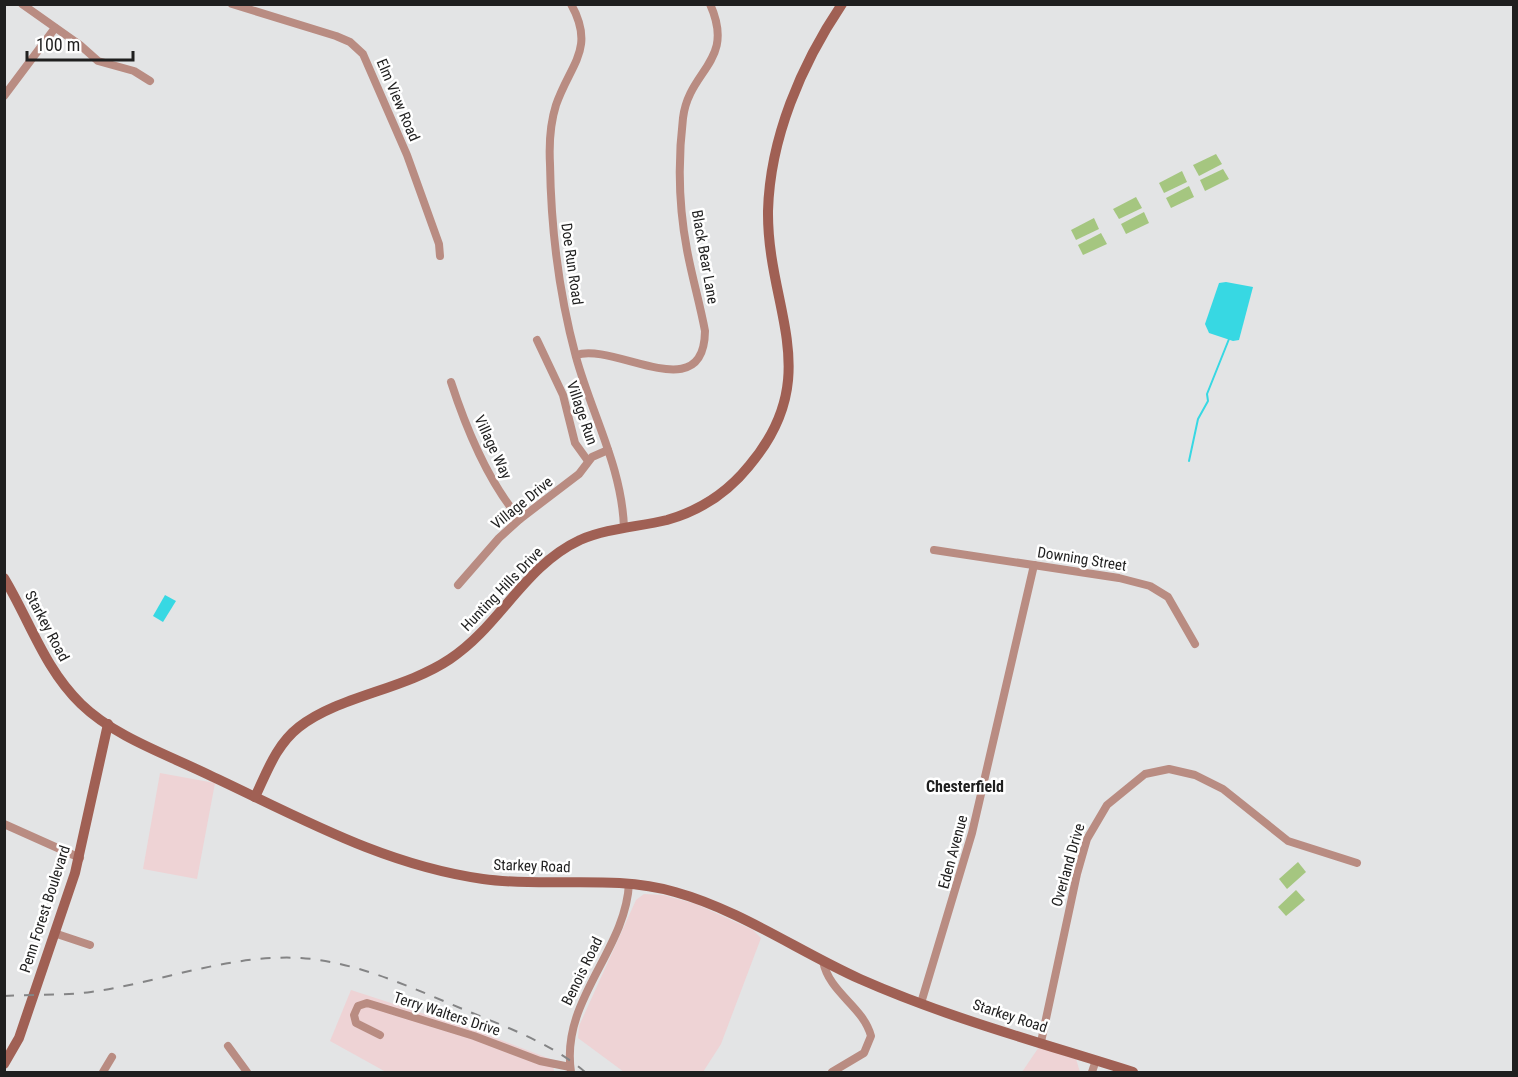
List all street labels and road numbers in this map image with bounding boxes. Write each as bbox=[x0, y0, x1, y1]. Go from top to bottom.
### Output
street label: Elm View Road bbox=[373, 56, 423, 144]
street label: Black Bear Lane bbox=[688, 209, 722, 305]
street label: Doe Run Road bbox=[557, 222, 587, 306]
street label: Village Run bbox=[563, 379, 601, 447]
street label: Village Way bbox=[470, 412, 516, 482]
street label: Village Drive bbox=[488, 473, 556, 533]
street label: Hunting Hills Drive bbox=[457, 543, 547, 635]
street label: Downing Street bbox=[1036, 543, 1128, 575]
street label: Starkey Road bbox=[21, 588, 73, 664]
street label: Eden Avenue bbox=[935, 813, 971, 891]
street label: Overland Drive bbox=[1048, 821, 1088, 909]
street label: Penn Forest Boulevard bbox=[16, 843, 74, 975]
street label: Starkey Road bbox=[493, 856, 571, 876]
street label: Benois Road bbox=[558, 934, 606, 1008]
street label: Terry Walters Drive bbox=[391, 988, 503, 1040]
street label: Starkey Road bbox=[970, 995, 1050, 1037]

